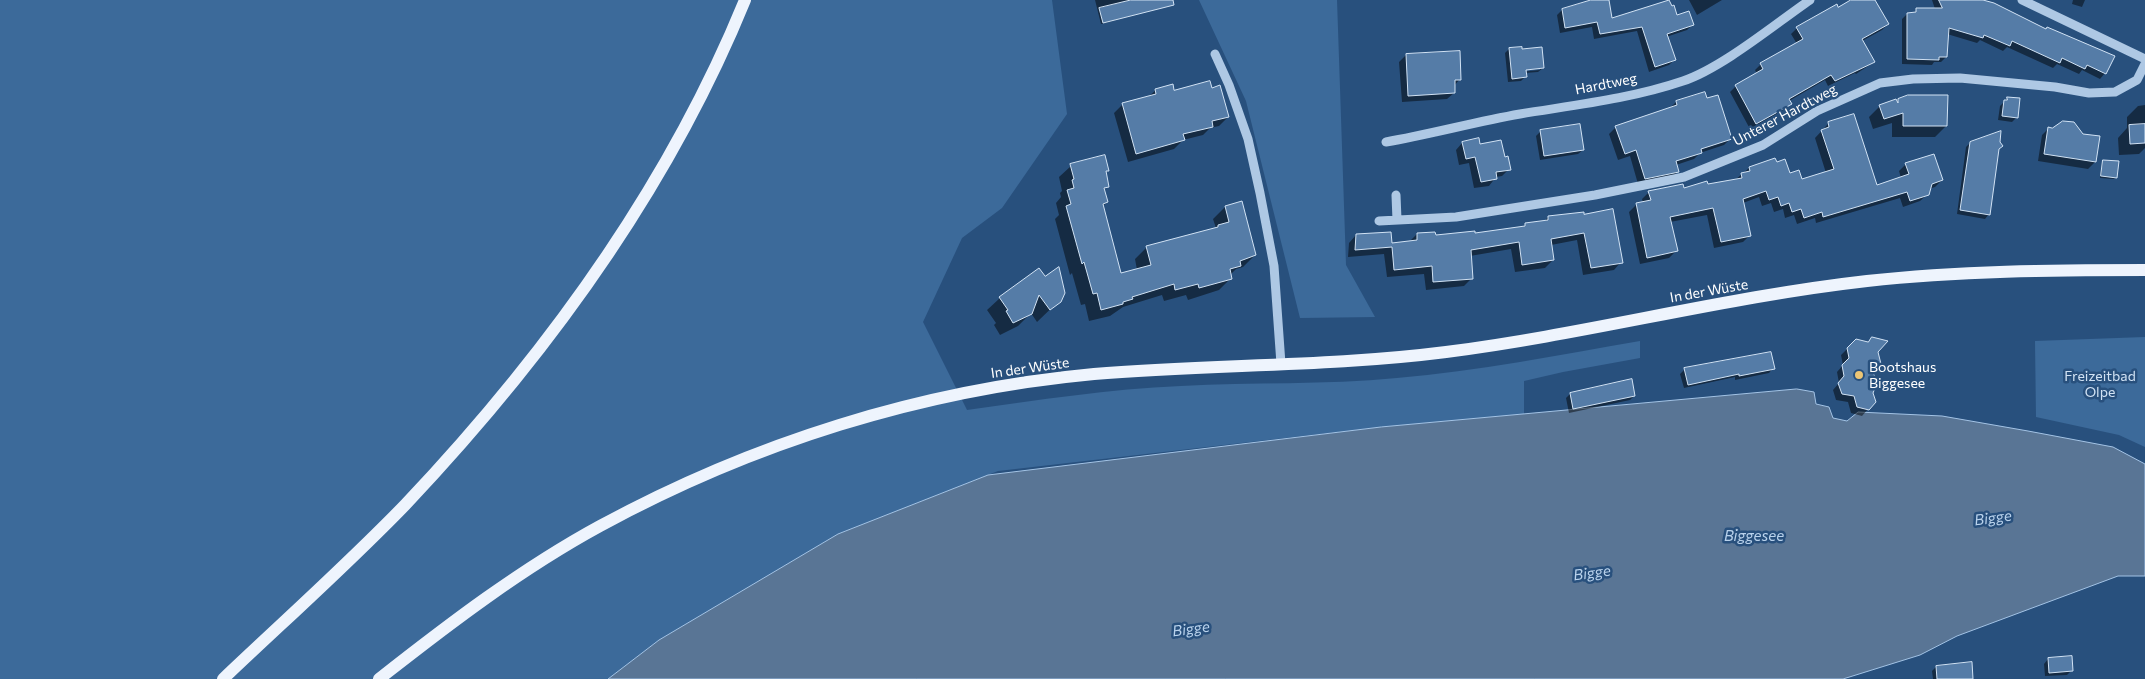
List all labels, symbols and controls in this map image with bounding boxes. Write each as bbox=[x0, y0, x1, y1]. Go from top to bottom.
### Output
street label: Hardtweg bbox=[1574, 70, 1638, 98]
street label: Unterer Hardtweg bbox=[1730, 81, 1840, 149]
street label: In der Wüste bbox=[1669, 276, 1749, 306]
street label: In der Wüste bbox=[990, 354, 1070, 382]
place label: Bootshaus Biggesee bbox=[1869, 359, 1936, 392]
park label: Freizeitbad Olpe bbox=[2064, 368, 2136, 401]
marker: Bootshaus Biggesee bbox=[1853, 369, 1865, 381]
water label: Bigge bbox=[1973, 506, 2013, 530]
water label: Biggesee bbox=[1724, 527, 1784, 545]
water label: Bigge bbox=[1572, 561, 1612, 585]
water label: Bigge bbox=[1171, 617, 1211, 641]

